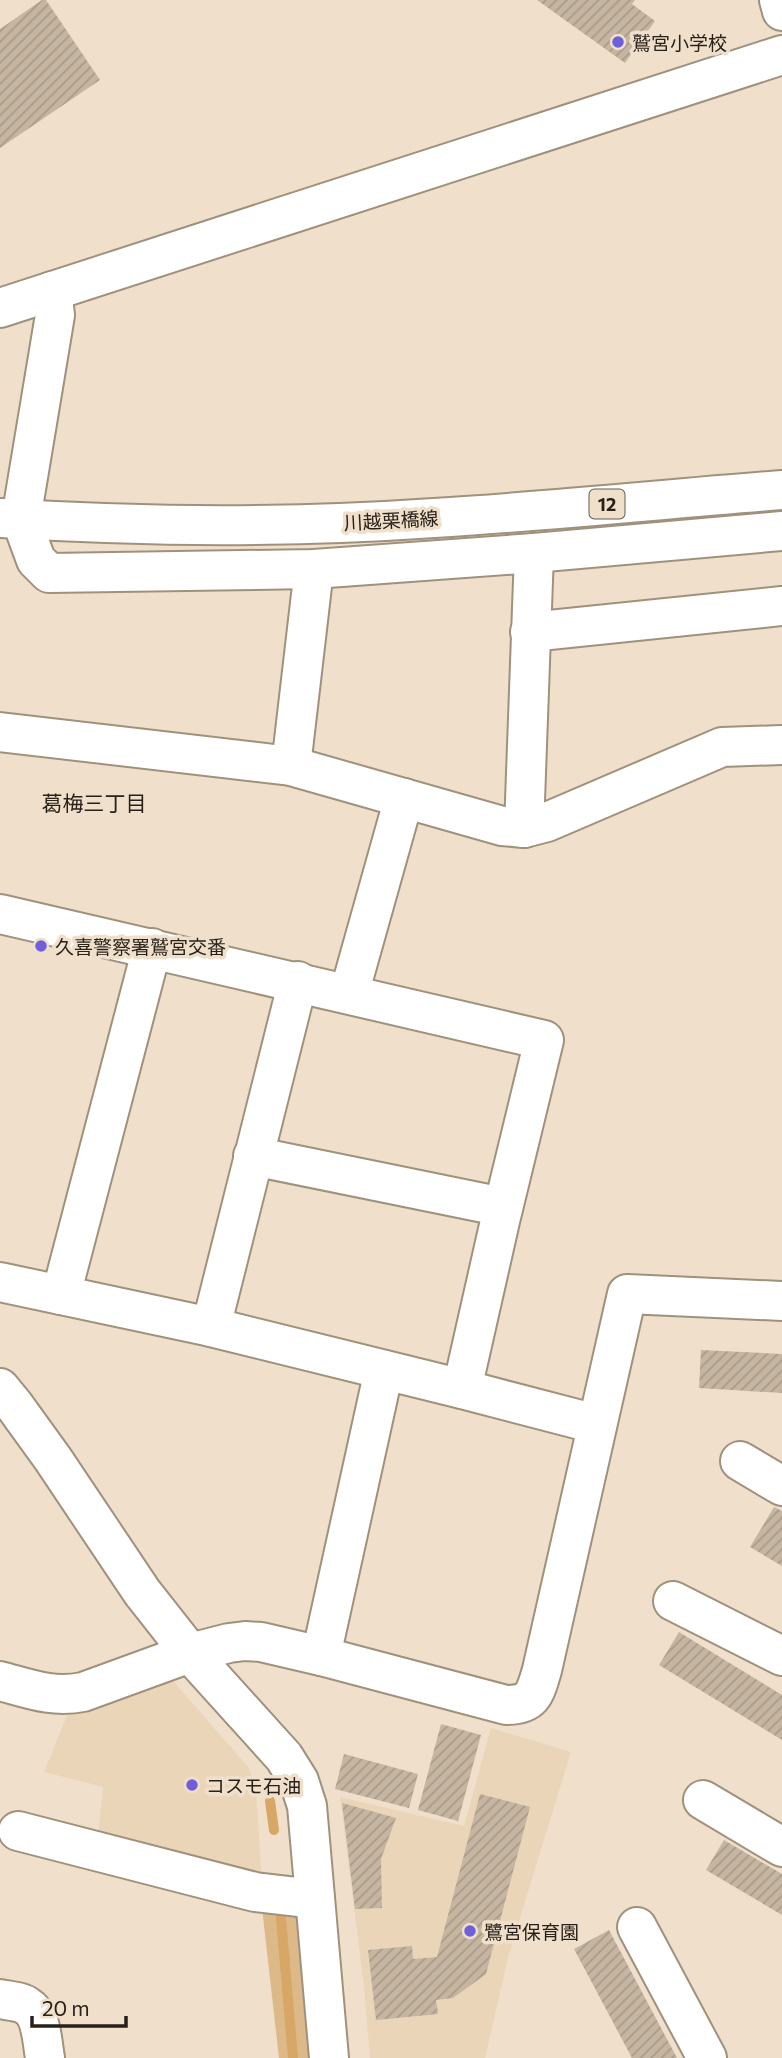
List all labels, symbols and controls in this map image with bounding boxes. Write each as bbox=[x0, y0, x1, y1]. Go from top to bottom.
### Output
place label: 鷲宮小学校 bbox=[632, 31, 727, 54]
marker: 鷲宮小学校 bbox=[610, 34, 626, 50]
road number: 12 bbox=[590, 490, 624, 518]
street label: 川越栗橋線 bbox=[343, 506, 439, 534]
district label: 葛梅三丁目 bbox=[42, 790, 147, 815]
place label: 久喜警察署鷲宮交番 bbox=[55, 935, 226, 958]
marker: 久喜警察署鷲宮交番 bbox=[33, 938, 49, 954]
place label: コスモ石油 bbox=[206, 1774, 301, 1797]
marker: コスモ石油 bbox=[184, 1777, 200, 1793]
place label: 鷺宮保育園 bbox=[484, 1920, 579, 1943]
marker: 鷺宮保育園 bbox=[462, 1923, 478, 1939]
scale bar bbox=[32, 1984, 126, 2028]
text: 20 m bbox=[42, 1995, 90, 2020]

